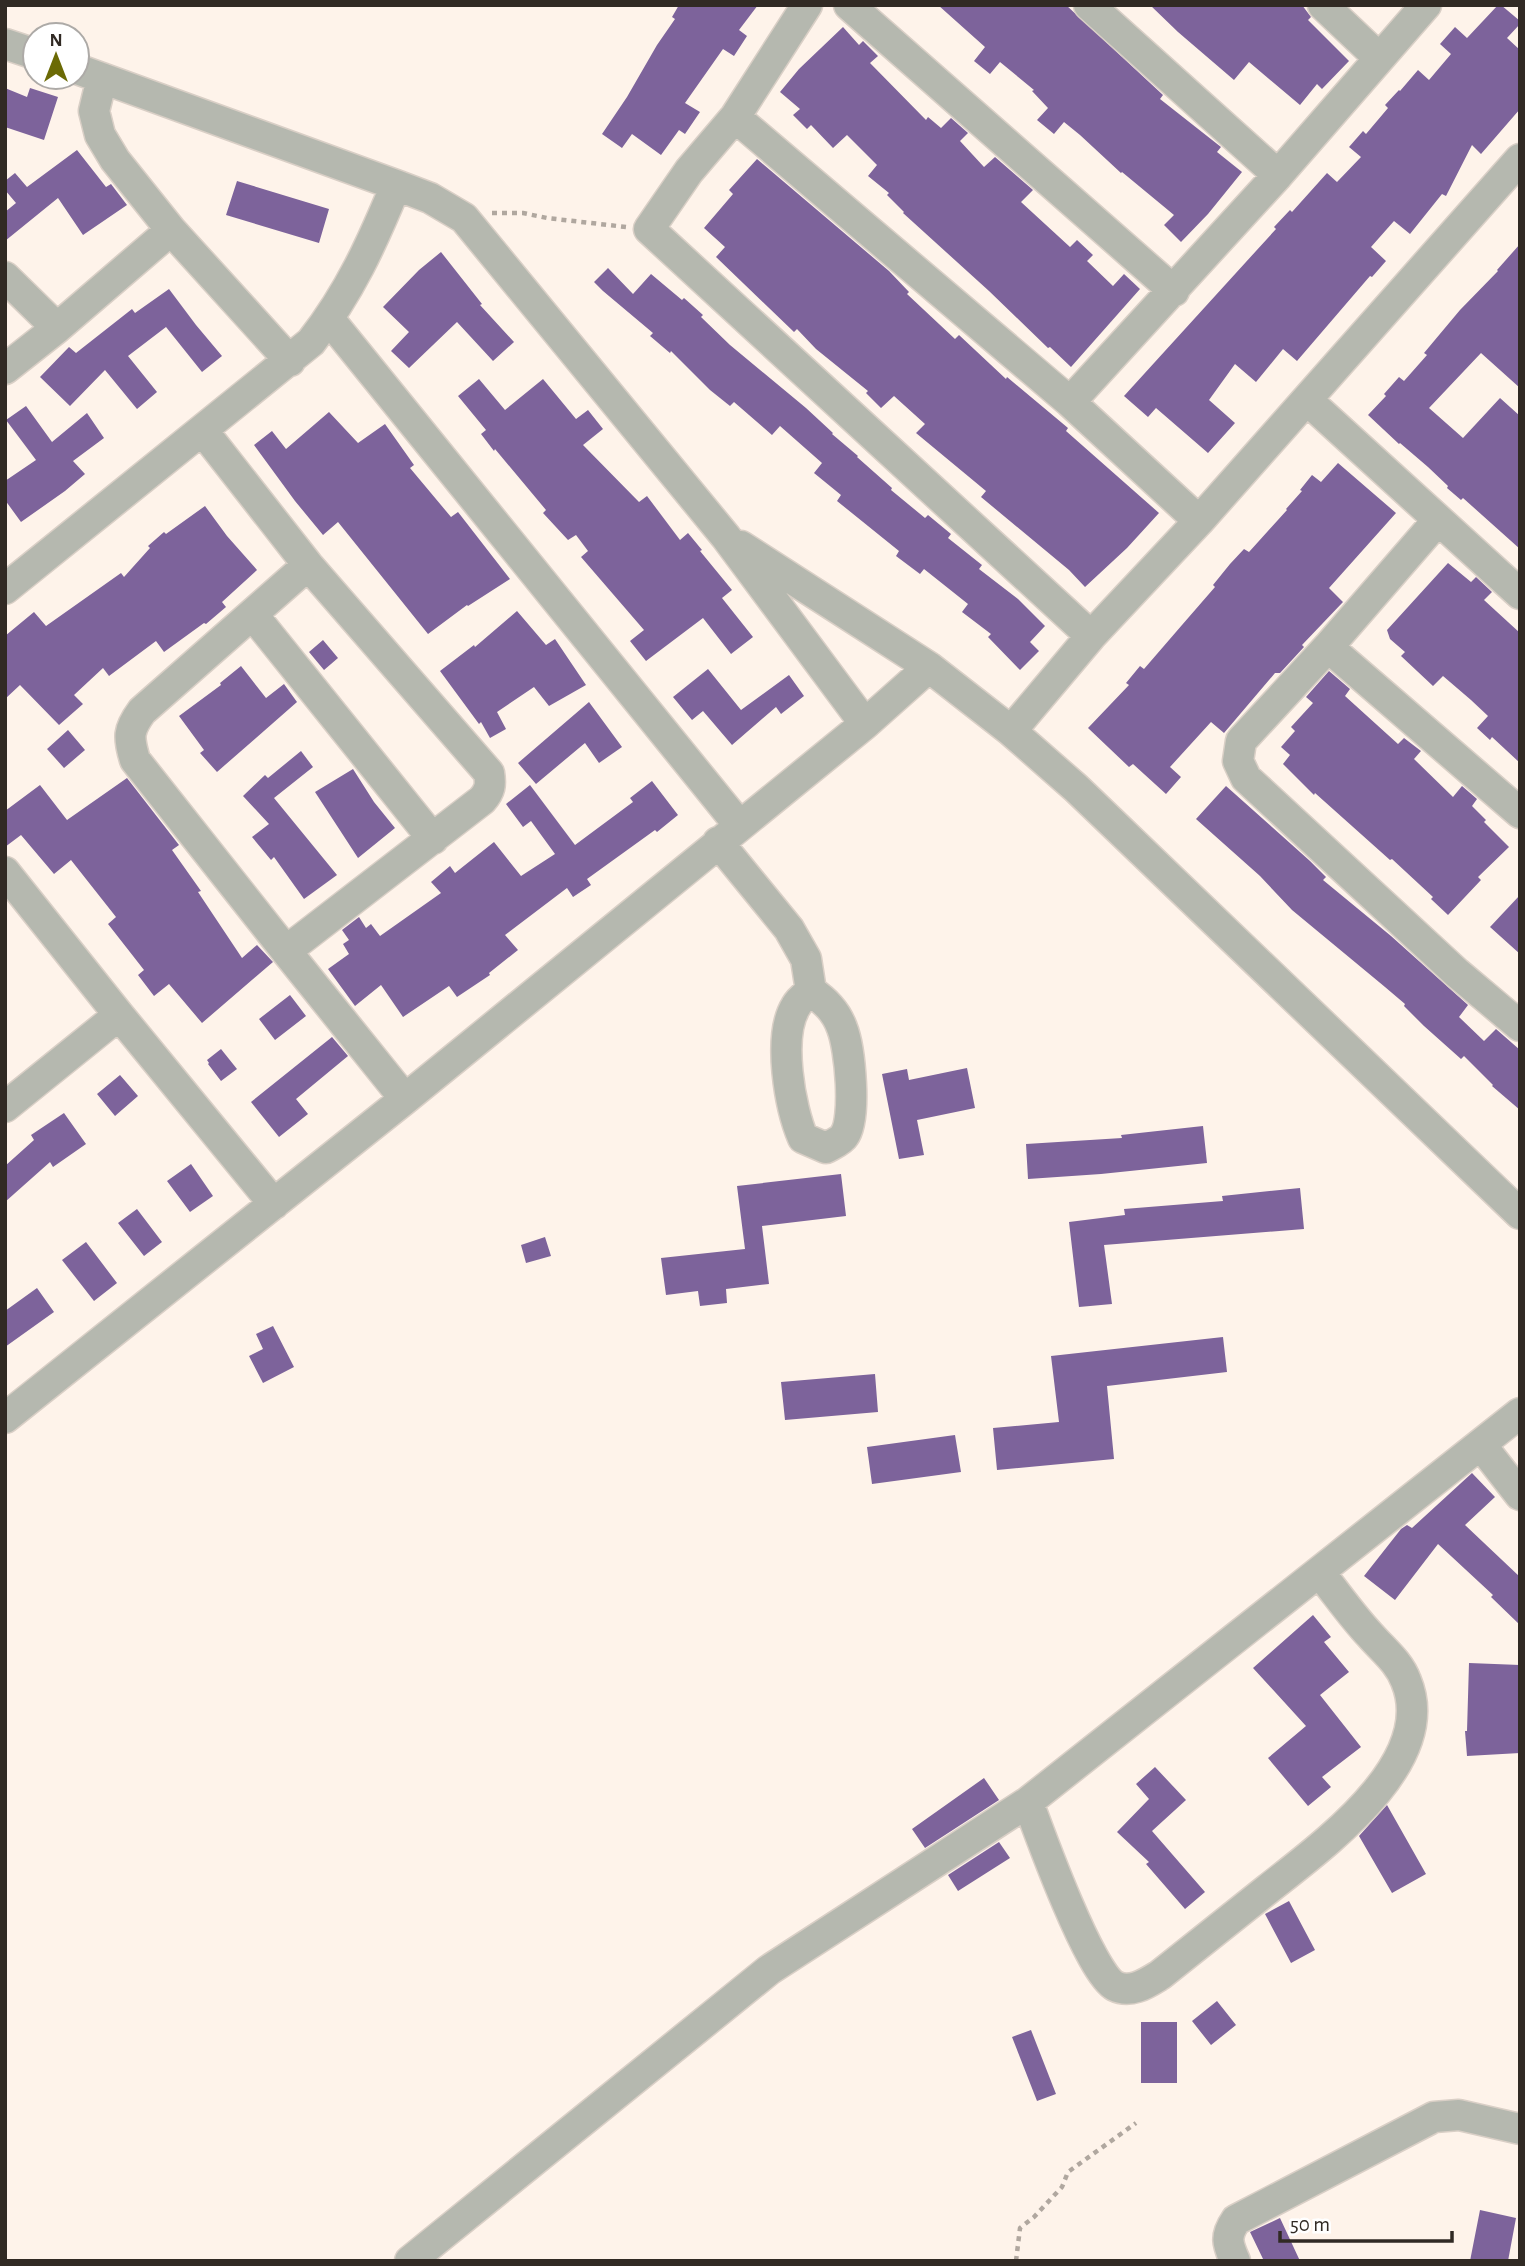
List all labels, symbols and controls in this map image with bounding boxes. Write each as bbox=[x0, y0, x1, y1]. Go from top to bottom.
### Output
north arrow bbox=[21, 21, 91, 91]
text: N bbox=[49, 31, 63, 50]
scale bar bbox=[1280, 2200, 1452, 2244]
text: 50 m bbox=[1290, 2214, 1330, 2235]

